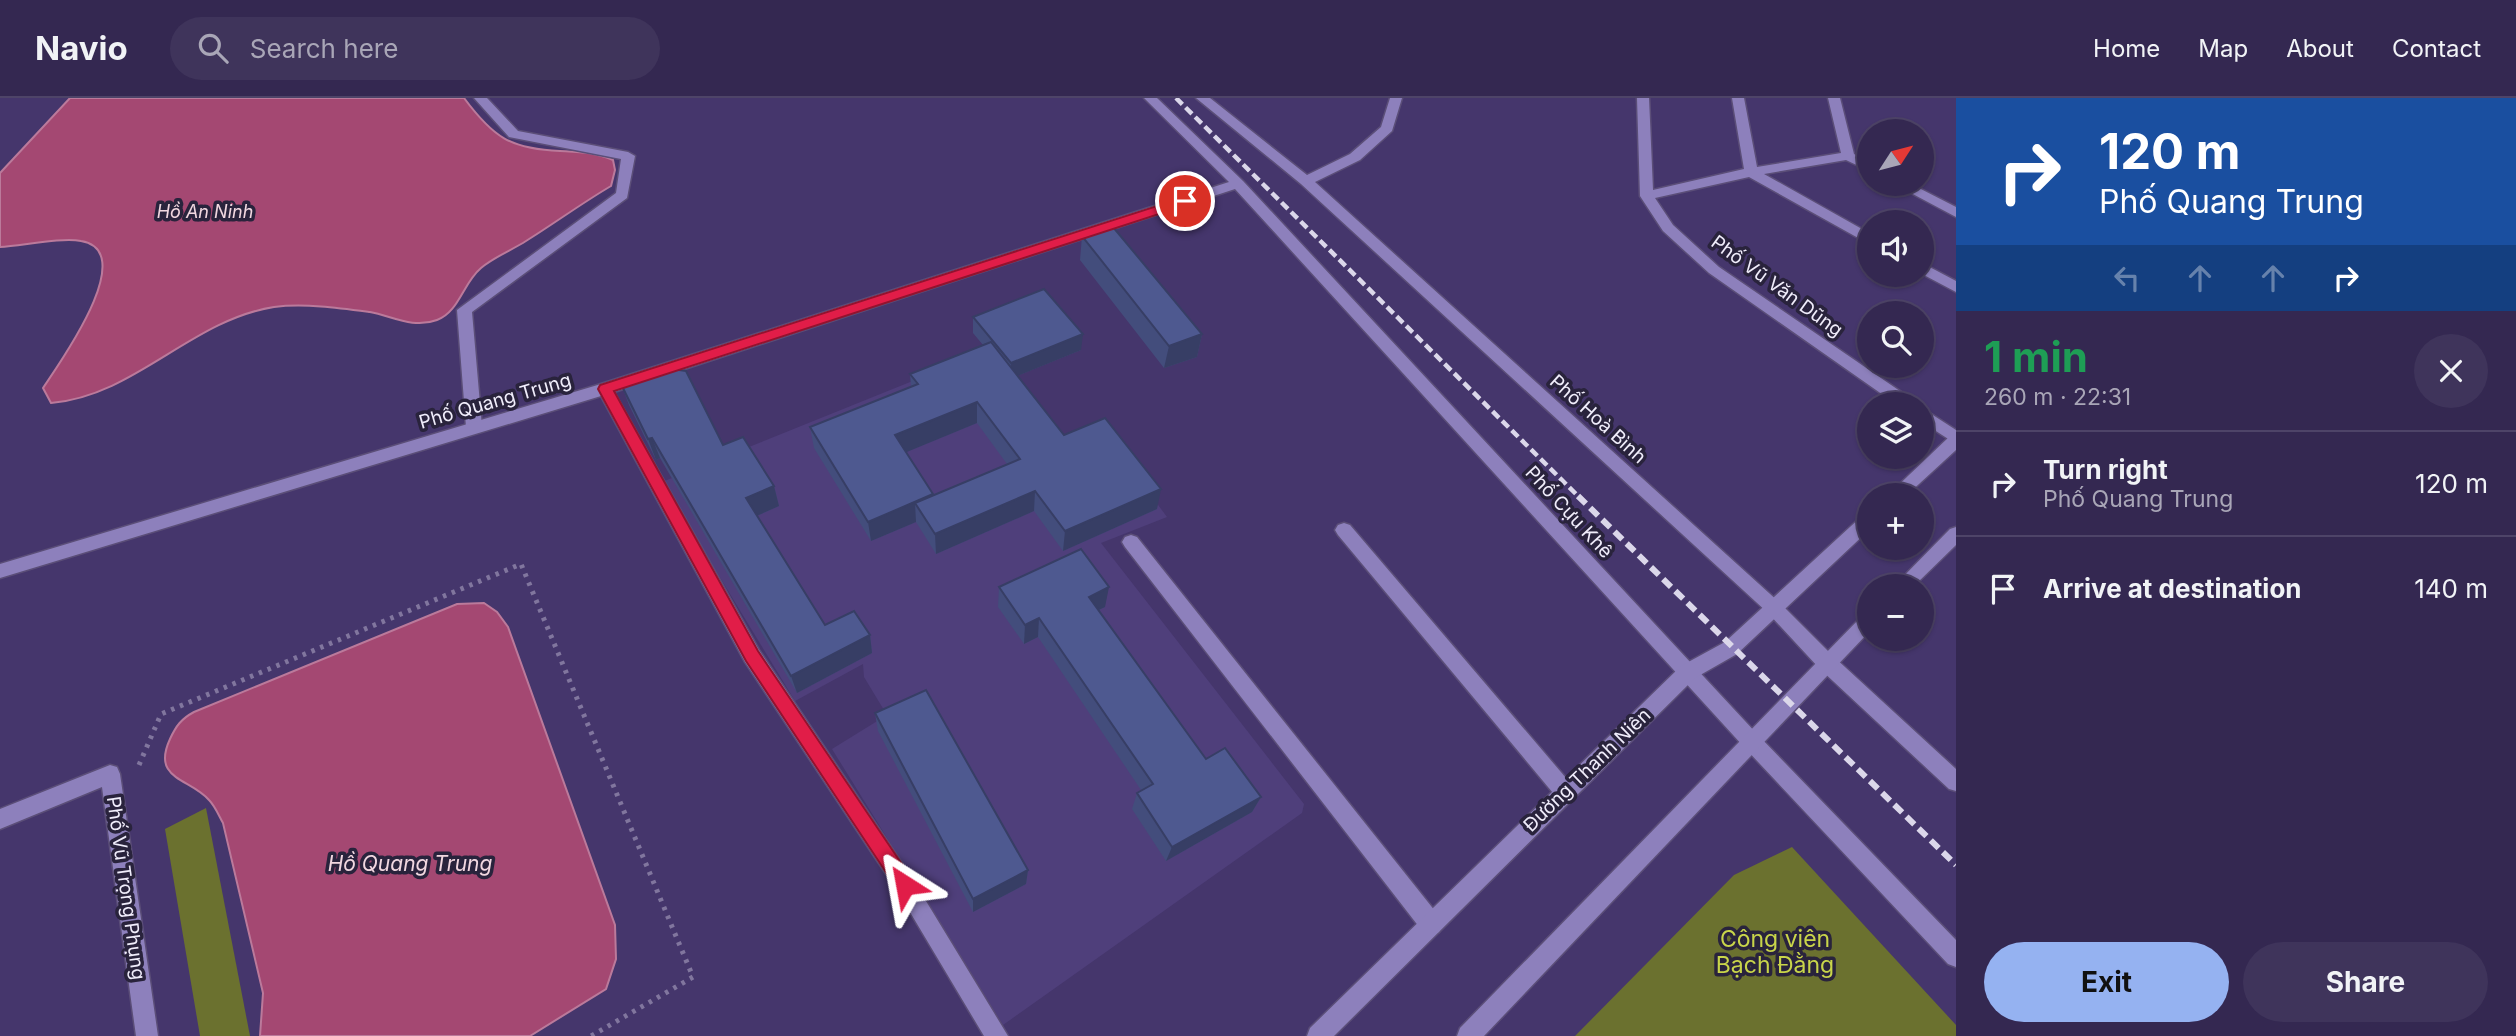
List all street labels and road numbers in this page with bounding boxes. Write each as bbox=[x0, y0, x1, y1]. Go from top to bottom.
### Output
street label: Phố Vũ Văn Dũng bbox=[1707, 231, 1847, 341]
street label: Phố Quang Trung bbox=[416, 368, 574, 434]
street label: Phố Hoà Bình bbox=[1545, 370, 1651, 468]
street label: Phố Cựu Khê bbox=[1521, 461, 1617, 563]
street label: Đường Thanh Niên bbox=[1519, 704, 1655, 836]
street label: Phố Vũ Trọng Phụng bbox=[102, 795, 150, 981]

